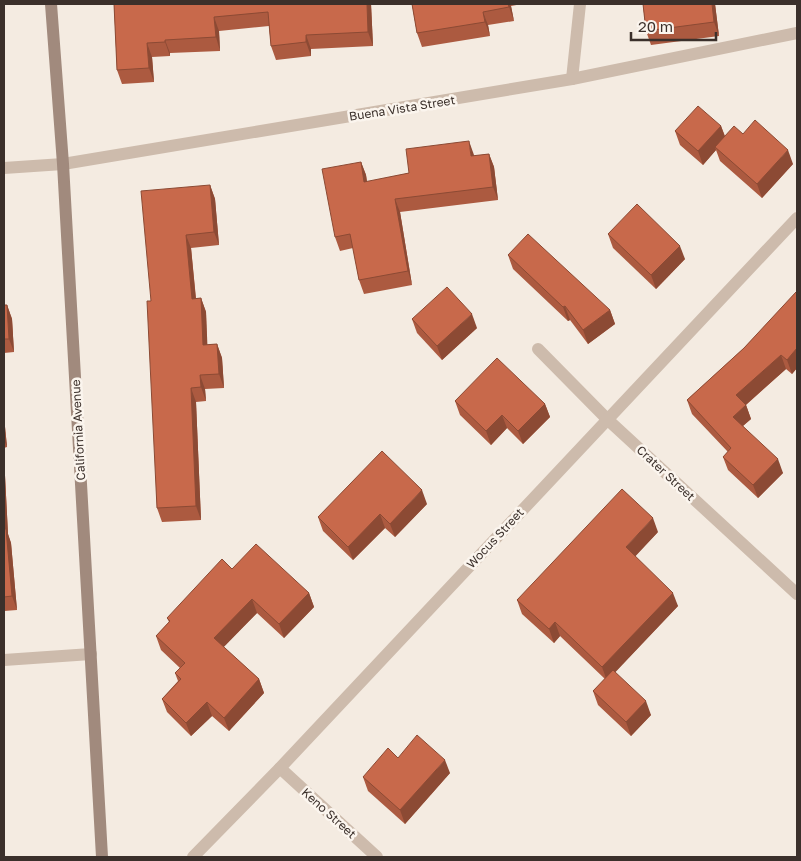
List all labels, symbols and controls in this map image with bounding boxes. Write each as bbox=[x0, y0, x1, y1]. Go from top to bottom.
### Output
scale bar bbox=[631, 10, 716, 42]
text: 20 m bbox=[638, 17, 673, 35]
street label: Buena Vista Street bbox=[348, 92, 456, 124]
street label: California Avenue bbox=[68, 379, 88, 481]
street label: Crater Street bbox=[634, 442, 698, 504]
street label: Wocus Street bbox=[463, 505, 527, 571]
street label: Keno Street bbox=[299, 785, 359, 841]

